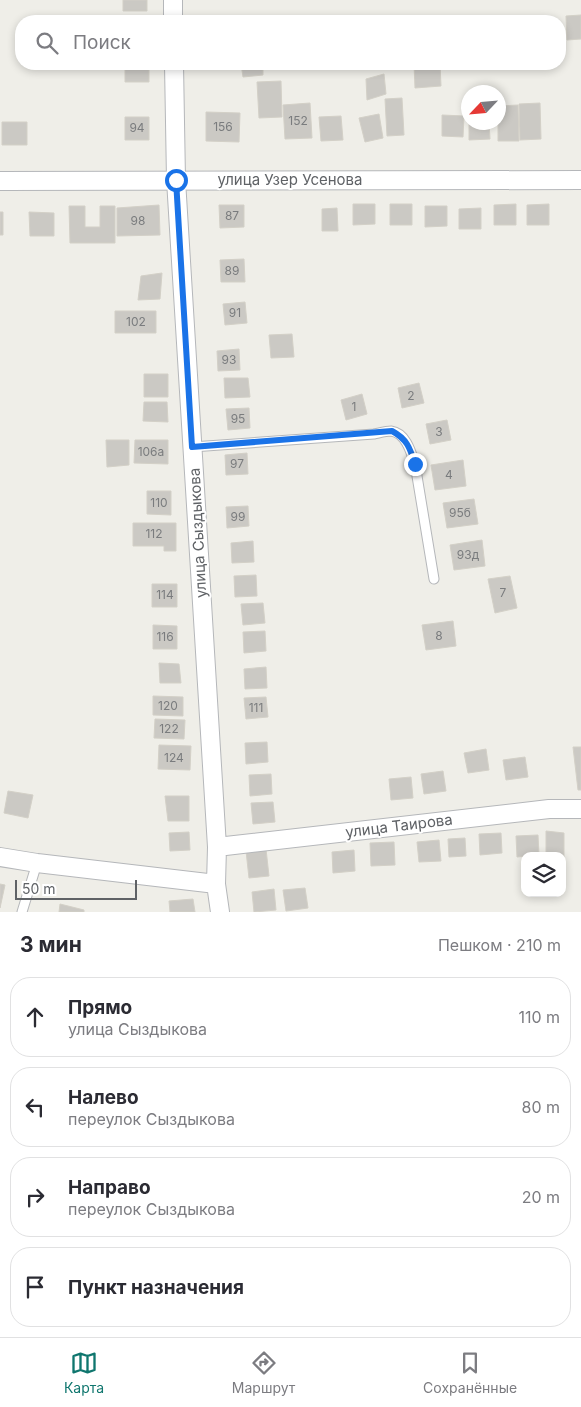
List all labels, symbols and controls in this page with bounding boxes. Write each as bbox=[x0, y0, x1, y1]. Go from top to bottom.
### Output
search box bbox=[15, 15, 566, 70]
icon: search bbox=[33, 29, 61, 57]
text: Поиск bbox=[73, 31, 131, 54]
north arrow bbox=[461, 85, 506, 130]
house number: 152 bbox=[288, 113, 308, 128]
house number: 156 bbox=[213, 119, 233, 134]
house number: 94 bbox=[129, 120, 145, 135]
route start bbox=[165, 169, 188, 192]
street label: улица Узер Усенова bbox=[217, 170, 363, 189]
house number: 87 bbox=[225, 208, 239, 223]
house number: 98 bbox=[131, 213, 145, 228]
house number: 89 bbox=[225, 263, 239, 278]
house number: 91 bbox=[229, 305, 241, 320]
house number: 102 bbox=[126, 314, 146, 329]
house number: 93 bbox=[222, 352, 236, 367]
house number: 2 bbox=[407, 388, 415, 403]
house number: 1 bbox=[352, 399, 356, 414]
house number: 95 bbox=[231, 411, 245, 426]
house number: 3 bbox=[435, 424, 443, 439]
house number: 106а bbox=[138, 444, 164, 459]
route end bbox=[404, 453, 427, 476]
house number: 97 bbox=[230, 456, 244, 471]
street label: улица Сыздыкова bbox=[185, 467, 210, 599]
house number: 4 bbox=[445, 467, 453, 482]
house number: 110 bbox=[150, 495, 168, 510]
house number: 95б bbox=[449, 505, 471, 520]
house number: 99 bbox=[231, 509, 245, 524]
house number: 112 bbox=[145, 526, 163, 541]
house number: 93д bbox=[457, 547, 480, 562]
house number: 7 bbox=[500, 585, 507, 600]
house number: 114 bbox=[156, 587, 174, 602]
house number: 8 bbox=[435, 628, 443, 643]
house number: 116 bbox=[156, 629, 174, 644]
house number: 120 bbox=[158, 698, 178, 713]
house number: 111 bbox=[249, 700, 263, 715]
house number: 122 bbox=[159, 721, 179, 736]
house number: 124 bbox=[164, 750, 184, 765]
street label: улица Таирова bbox=[344, 810, 454, 842]
map controls bbox=[521, 852, 566, 897]
button: layers bbox=[521, 852, 566, 897]
scale bar bbox=[15, 877, 138, 900]
text: 50 m bbox=[22, 880, 56, 897]
text: 3 мин bbox=[20, 932, 82, 957]
text: Пешком · 210 m bbox=[438, 935, 561, 955]
text: Прямо bbox=[68, 996, 132, 1019]
icon: ahead bbox=[21, 1003, 49, 1031]
text: 110 m bbox=[518, 1007, 560, 1027]
text: улица Сыздыкова bbox=[68, 1019, 207, 1039]
text: Налево bbox=[68, 1086, 139, 1109]
icon: left bbox=[21, 1093, 49, 1121]
text: 80 m bbox=[521, 1097, 560, 1117]
text: переулок Сыздыкова bbox=[68, 1109, 235, 1129]
text: Направо bbox=[68, 1176, 151, 1199]
icon: right bbox=[21, 1183, 49, 1211]
text: 20 m bbox=[522, 1187, 560, 1207]
text: переулок Сыздыкова bbox=[68, 1199, 235, 1219]
icon: arrive bbox=[21, 1273, 49, 1301]
text: Пункт назначения bbox=[68, 1276, 244, 1299]
tab: Карта bbox=[64, 1349, 104, 1396]
tab: Маршрут bbox=[232, 1349, 295, 1396]
tab: Сохранённые bbox=[423, 1349, 517, 1396]

